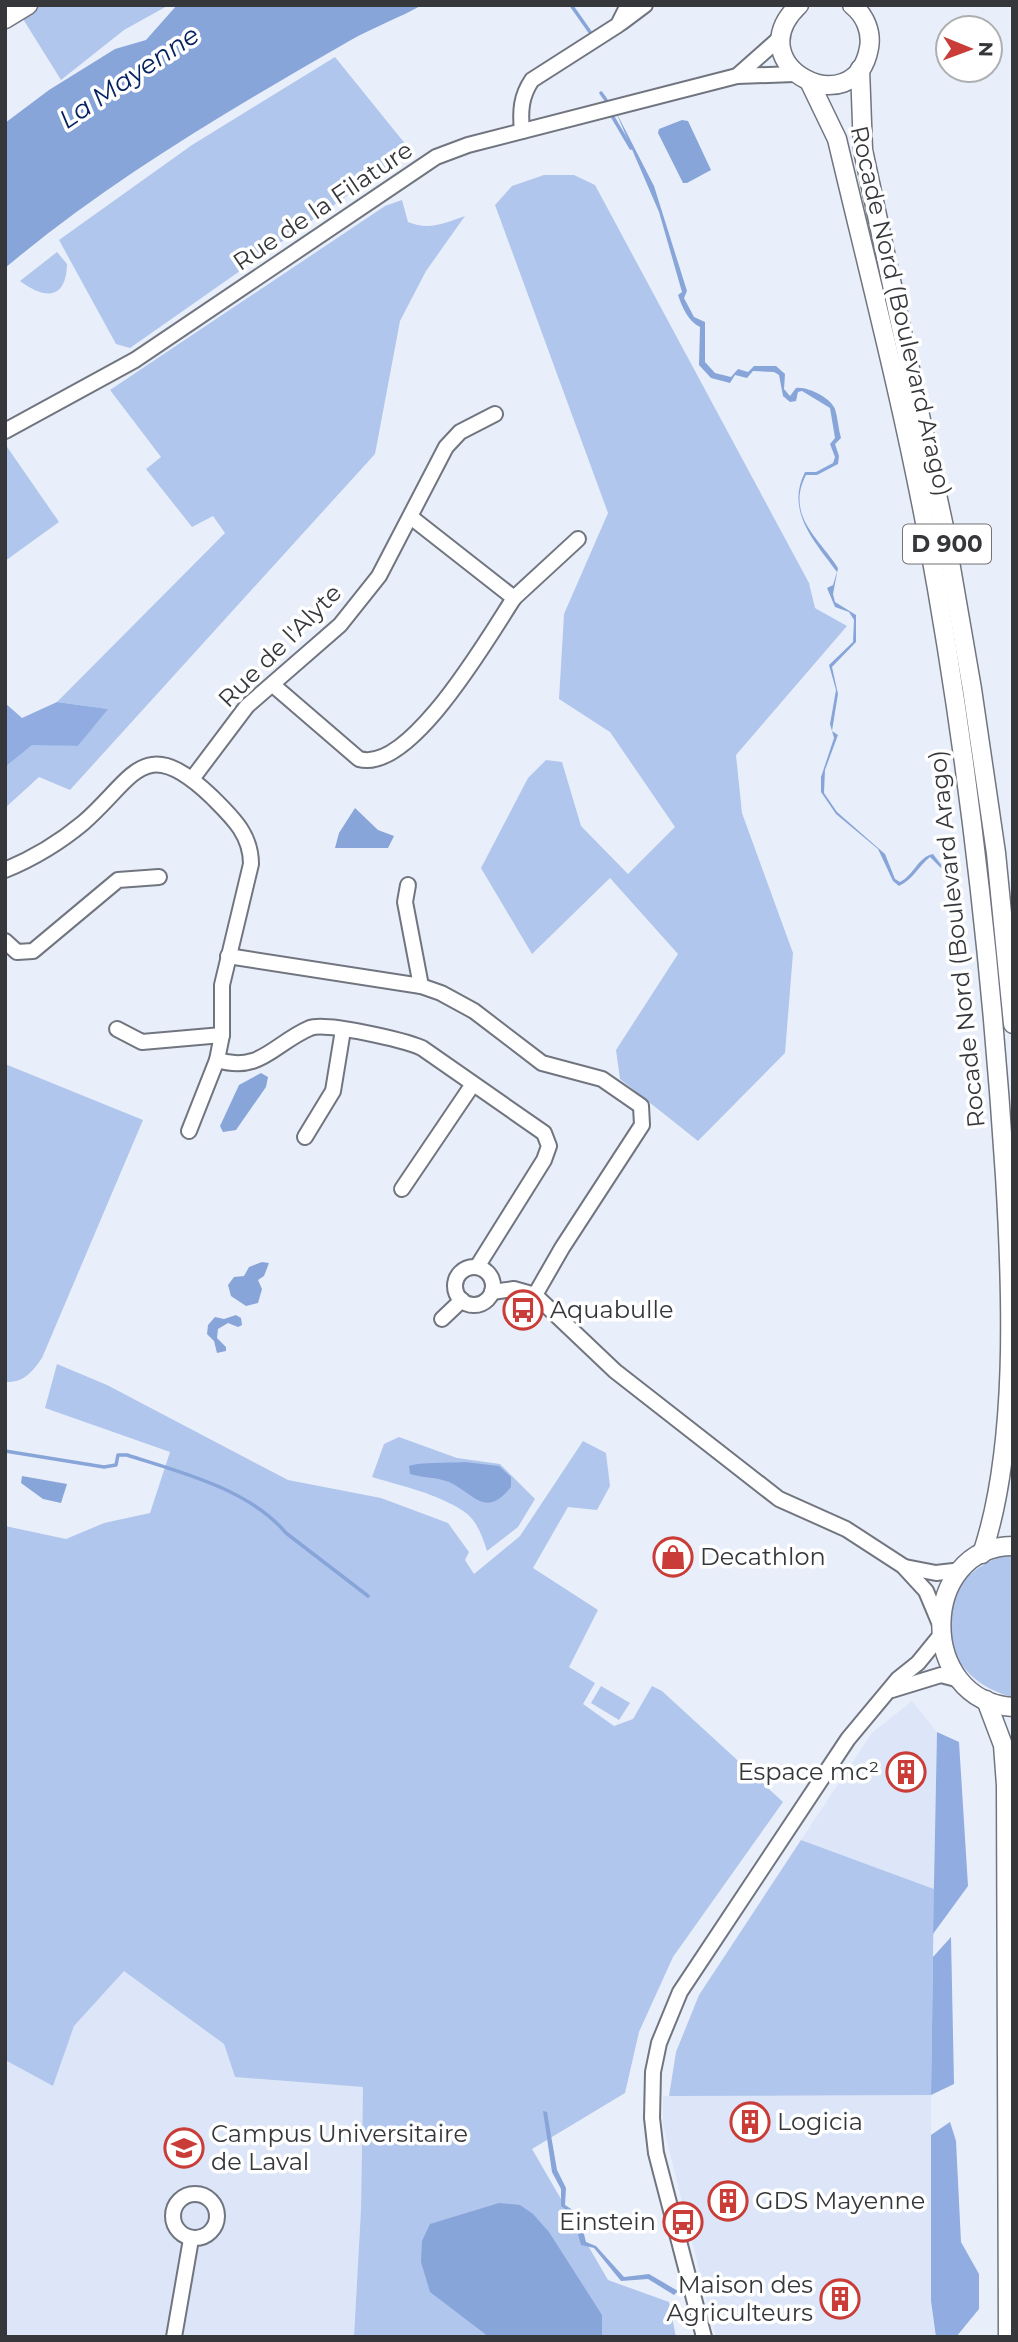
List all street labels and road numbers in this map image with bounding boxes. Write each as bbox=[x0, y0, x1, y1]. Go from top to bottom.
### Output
street label: Rocade Nord (Boulevard Arago) bbox=[845, 123, 958, 499]
street label: Rue de la Filature bbox=[227, 135, 418, 276]
road number: D 900 bbox=[903, 524, 991, 564]
street label: Rue de l'Alyte bbox=[212, 578, 347, 713]
street label: Rocade Nord (Boulevard Arago) bbox=[922, 749, 991, 1129]

